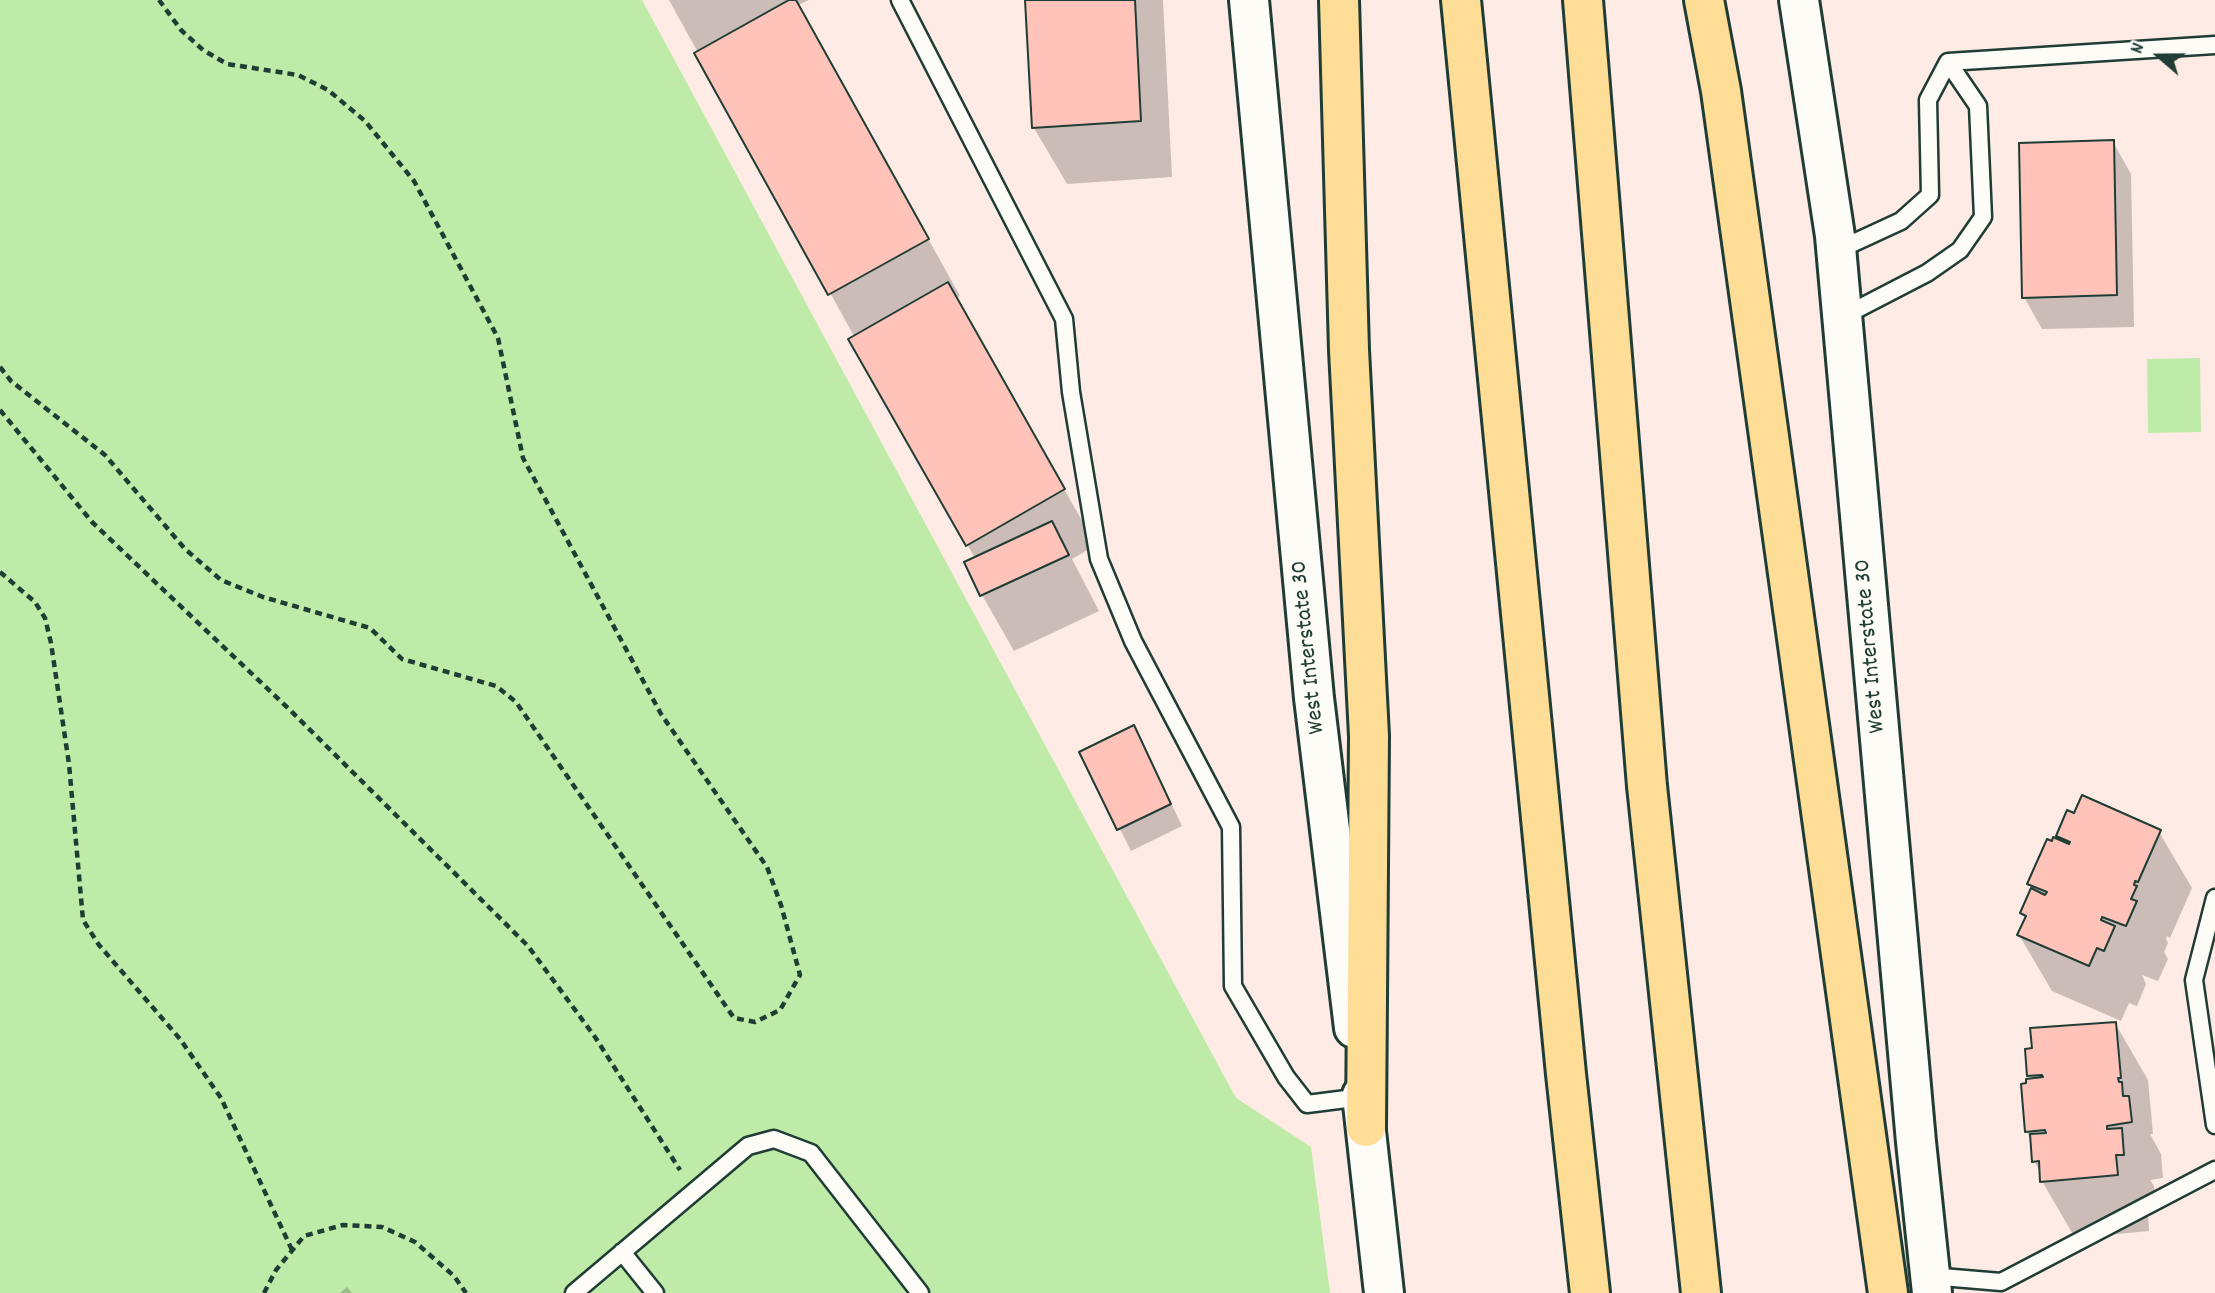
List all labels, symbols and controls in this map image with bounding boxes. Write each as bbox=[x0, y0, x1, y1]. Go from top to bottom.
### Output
north arrow bbox=[2124, 21, 2194, 91]
text: N bbox=[2125, 40, 2153, 58]
street label: West Interstate 30 bbox=[1850, 558, 1894, 734]
street label: West Interstate 30 bbox=[1287, 559, 1333, 735]

